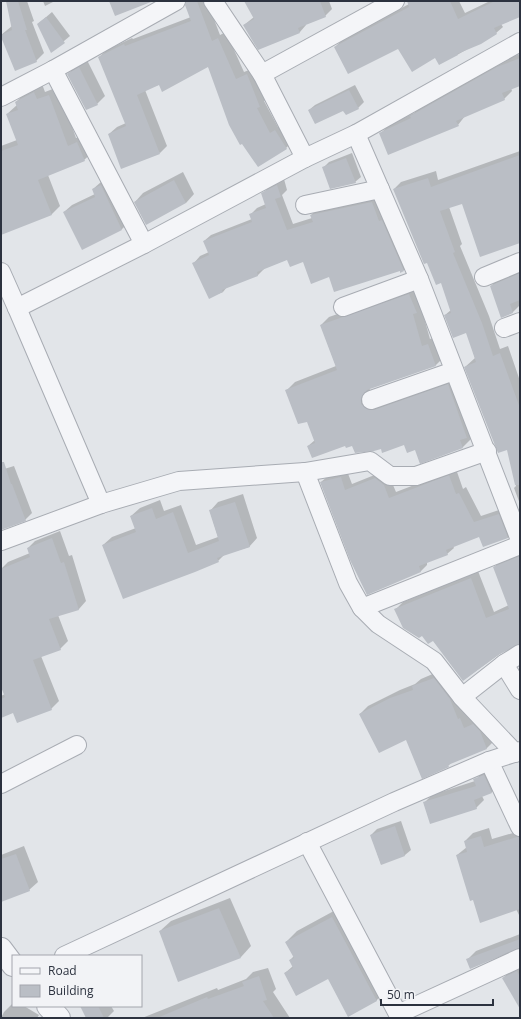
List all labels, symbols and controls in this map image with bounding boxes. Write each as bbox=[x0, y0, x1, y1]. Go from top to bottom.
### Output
legend bbox=[12, 955, 142, 1007]
text: Road bbox=[48, 962, 77, 979]
scale bar bbox=[381, 981, 493, 1007]
text: Building bbox=[48, 982, 94, 999]
text: 50 m bbox=[387, 986, 415, 1003]

